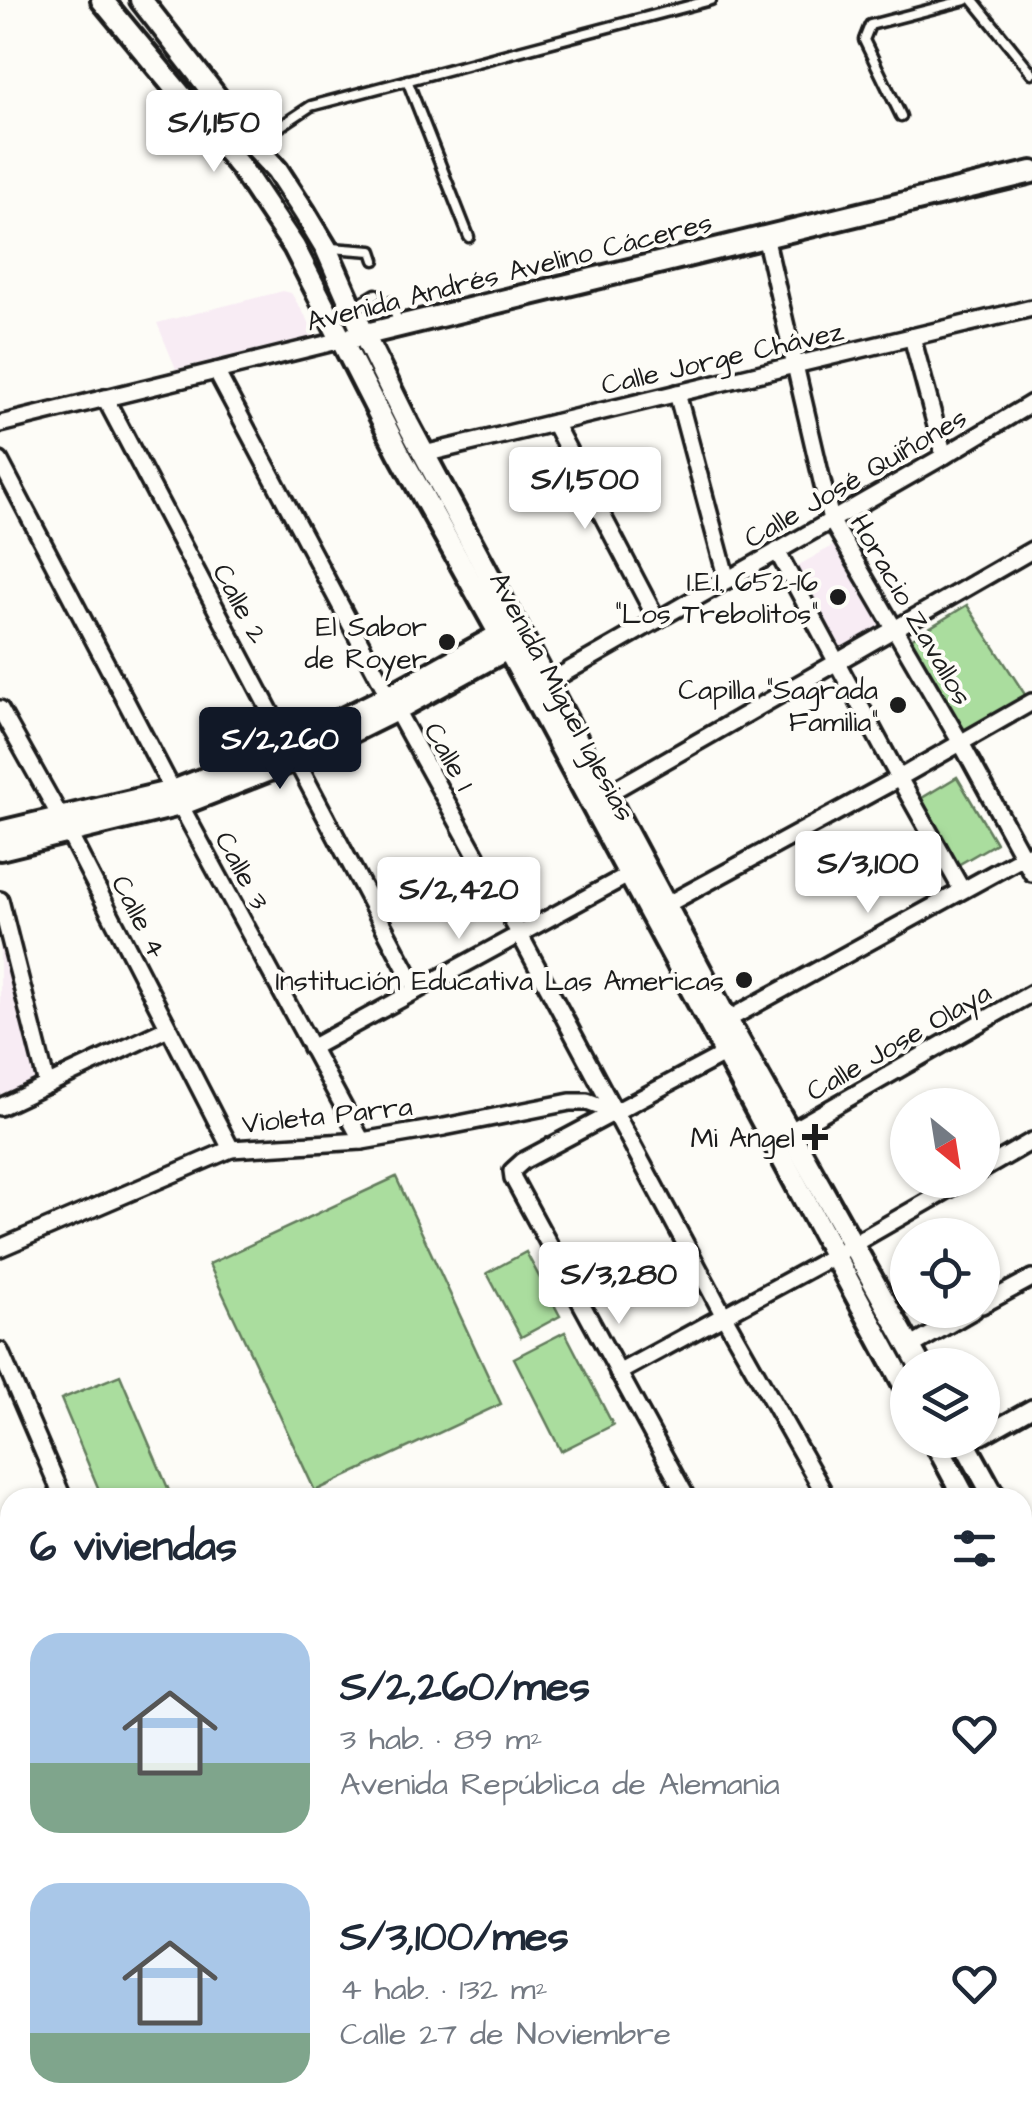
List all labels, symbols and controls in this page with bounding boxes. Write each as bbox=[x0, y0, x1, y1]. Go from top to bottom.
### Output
pin: S/1,150 bbox=[122, 90, 306, 175]
text: S/1,150 bbox=[168, 100, 260, 145]
street label: Avenida Andrés Avelino Cáceres bbox=[303, 203, 716, 342]
street label: Calle Jorge Chávez bbox=[597, 312, 848, 406]
street label: Calle José Quiñones bbox=[737, 399, 974, 558]
pin: S/1,500 bbox=[493, 447, 677, 532]
text: S/1,500 bbox=[531, 457, 639, 502]
street label: Horacio Zavallos bbox=[840, 507, 981, 713]
street label: Calle 2 bbox=[202, 557, 277, 651]
place label: I.E.I. 652-16 "Los Trebolitos" bbox=[615, 563, 818, 634]
street label: Avenida Miguel Iglesias bbox=[478, 565, 644, 829]
marker: I.E.I. 652-16 "Los Trebolitos" bbox=[827, 586, 849, 608]
place label: El Sabor de Royer bbox=[305, 608, 427, 681]
marker: El Sabor de Royer bbox=[436, 631, 458, 653]
place label: Capilla "Sagrada Familia" bbox=[678, 671, 878, 742]
marker: Capilla "Sagrada Familia" bbox=[887, 694, 909, 716]
pin: S/2,260 bbox=[188, 707, 372, 792]
street label: Calle 1 bbox=[414, 715, 484, 798]
text: S/2,260 bbox=[221, 717, 339, 762]
street label: Calle 3 bbox=[205, 825, 278, 917]
pin: S/3,100 bbox=[776, 831, 960, 916]
text: S/3,100 bbox=[817, 841, 919, 886]
pin: S/2,420 bbox=[367, 857, 551, 942]
text: S/2,420 bbox=[399, 867, 519, 912]
street label: Calle 4 bbox=[101, 868, 176, 965]
place label: Institución Educativa Las Americas bbox=[276, 962, 724, 1001]
marker: Institución Educativa Las Americas bbox=[733, 969, 755, 991]
street label: Calle Jose Olaya bbox=[799, 974, 999, 1113]
street label: Violeta Parra bbox=[240, 1087, 414, 1144]
north arrow bbox=[890, 1088, 1000, 1198]
map controls bbox=[890, 1088, 1000, 1458]
place label: Mi Angel bbox=[690, 1119, 795, 1159]
marker: Mi Angel bbox=[804, 1126, 826, 1148]
button: locate bbox=[890, 1218, 1000, 1328]
pin: S/3,280 bbox=[527, 1242, 711, 1327]
text: S/3,280 bbox=[561, 1252, 677, 1297]
button: layers bbox=[890, 1348, 1000, 1458]
text: 6 viviendas bbox=[30, 1519, 237, 1577]
icon: filters bbox=[947, 1521, 1002, 1576]
text: S/2,260/mes bbox=[340, 1659, 590, 1717]
icon: home bbox=[110, 1673, 230, 1793]
icon: heart bbox=[947, 1706, 1002, 1761]
text: 3 hab. · 89 m² bbox=[340, 1717, 543, 1762]
text: Avenida República de Alemania bbox=[340, 1762, 780, 1807]
text: S/3,100/mes bbox=[340, 1909, 569, 1967]
icon: home bbox=[110, 1923, 230, 2043]
icon: heart bbox=[947, 1956, 1002, 2011]
text: 4 hab. · 132 m² bbox=[340, 1967, 548, 2012]
text: Calle 27 de Noviembre bbox=[340, 2012, 671, 2057]

